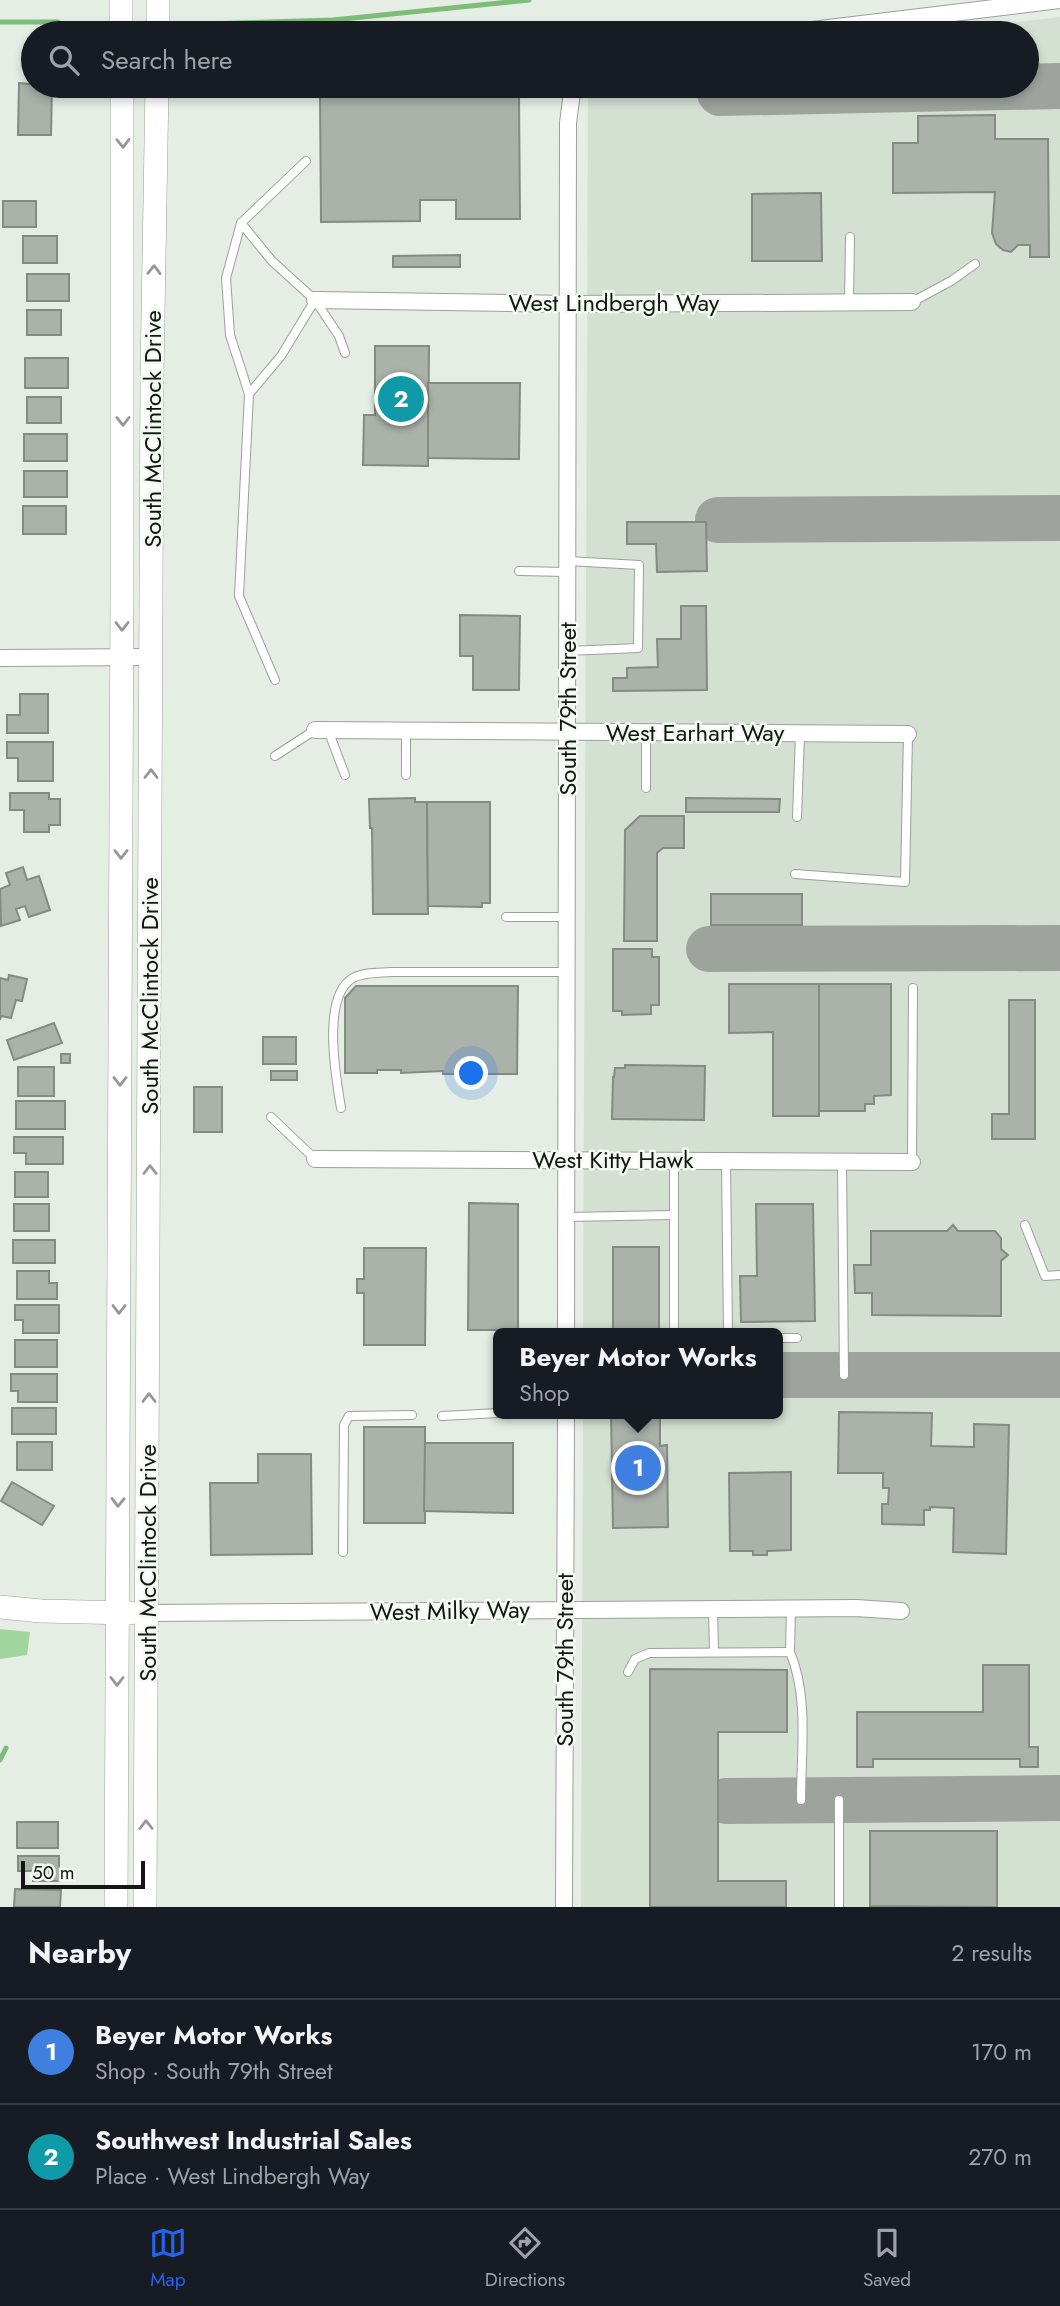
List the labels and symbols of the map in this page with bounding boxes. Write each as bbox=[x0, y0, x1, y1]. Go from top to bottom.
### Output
one-way arrow bbox=[115, 138, 130, 149]
one-way arrow bbox=[147, 265, 162, 276]
street label: West Lindbergh Way bbox=[509, 285, 720, 320]
street label: South McClintock Drive bbox=[135, 310, 170, 548]
pin: 2 bbox=[378, 373, 424, 425]
one-way arrow bbox=[115, 416, 131, 426]
one-way arrow bbox=[114, 622, 130, 632]
street label: South 79th Street bbox=[550, 622, 585, 796]
street label: West Earhart Way bbox=[606, 715, 785, 750]
one-way arrow bbox=[143, 769, 159, 779]
one-way arrow bbox=[113, 849, 129, 860]
street label: South McClintock Drive bbox=[132, 877, 167, 1115]
your location bbox=[454, 1056, 488, 1090]
one-way arrow bbox=[112, 1077, 128, 1087]
street label: West Kitty Hawk bbox=[532, 1142, 694, 1177]
one-way arrow bbox=[142, 1165, 158, 1175]
one-way arrow bbox=[111, 1304, 127, 1315]
one-way arrow bbox=[141, 1392, 157, 1403]
pin: 1 bbox=[615, 1442, 661, 1494]
street label: South McClintock Drive bbox=[130, 1444, 165, 1682]
one-way arrow bbox=[110, 1498, 126, 1508]
street label: South 79th Street bbox=[547, 1573, 582, 1747]
street label: West Milky Way bbox=[370, 1592, 531, 1629]
one-way arrow bbox=[109, 1676, 125, 1687]
one-way arrow bbox=[138, 1820, 154, 1830]
scale bar bbox=[21, 1858, 145, 1890]

